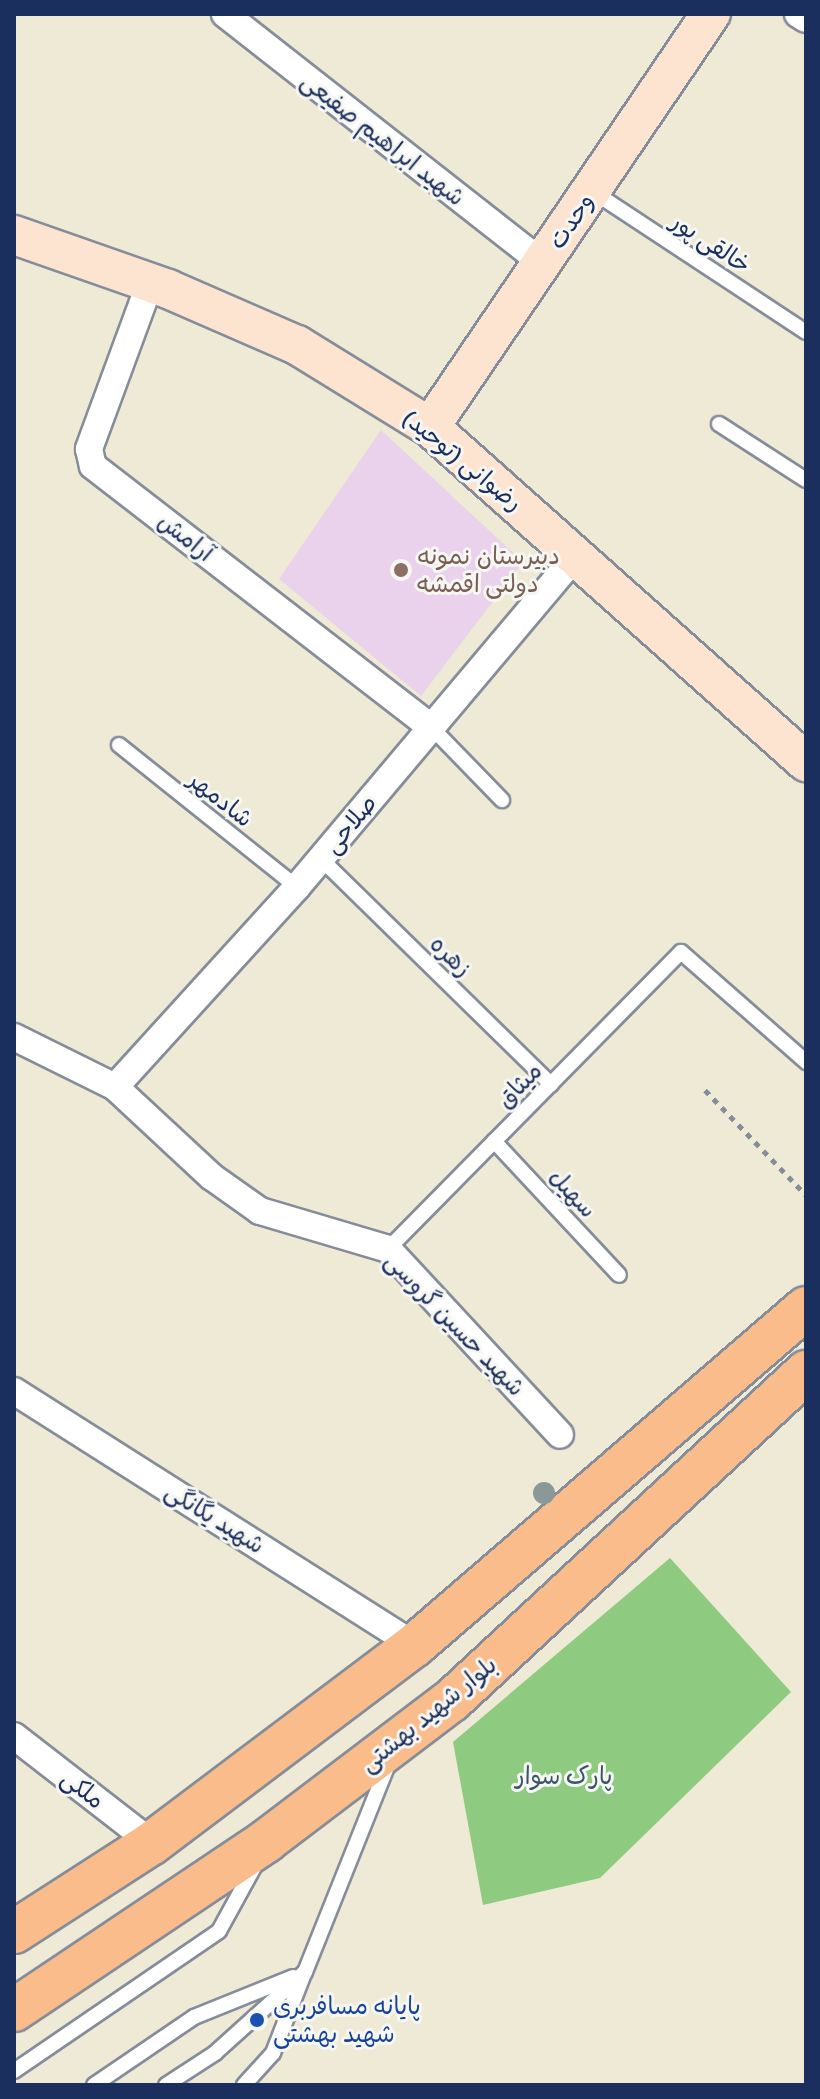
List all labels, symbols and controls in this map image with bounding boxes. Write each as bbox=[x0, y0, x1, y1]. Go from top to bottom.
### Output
street label: شهید ابراهیم صفیعی bbox=[295, 66, 471, 212]
street label: وحدت bbox=[542, 188, 600, 254]
street label: خالقی پور bbox=[666, 207, 756, 279]
street label: رضوانی (توحید) bbox=[397, 403, 529, 517]
street label: آرامش bbox=[153, 506, 219, 568]
place label: دبیرستان نمونه دولتی اقمشه bbox=[417, 542, 560, 598]
marker: دبیرستان نمونه دولتی اقمشه bbox=[392, 561, 410, 579]
street label: شادمهر bbox=[183, 765, 259, 833]
street label: صلاحی bbox=[317, 789, 383, 859]
street label: زهره bbox=[424, 929, 478, 983]
street label: میثاق bbox=[490, 1056, 548, 1114]
street label: سهیل bbox=[543, 1162, 603, 1224]
street label: شهید حسین گروسی bbox=[379, 1246, 531, 1402]
street label: شهید یگانگی bbox=[160, 1476, 270, 1560]
street label: بلوار شهید بهشتی bbox=[354, 1650, 502, 1778]
park label: پارک سوار bbox=[516, 1762, 612, 1790]
street label: ملکی bbox=[56, 1763, 110, 1815]
place label: پایانه مسافربری شهید بهشتی bbox=[273, 1992, 421, 2048]
marker: پایانه مسافربری شهید بهشتی bbox=[248, 2011, 266, 2029]

